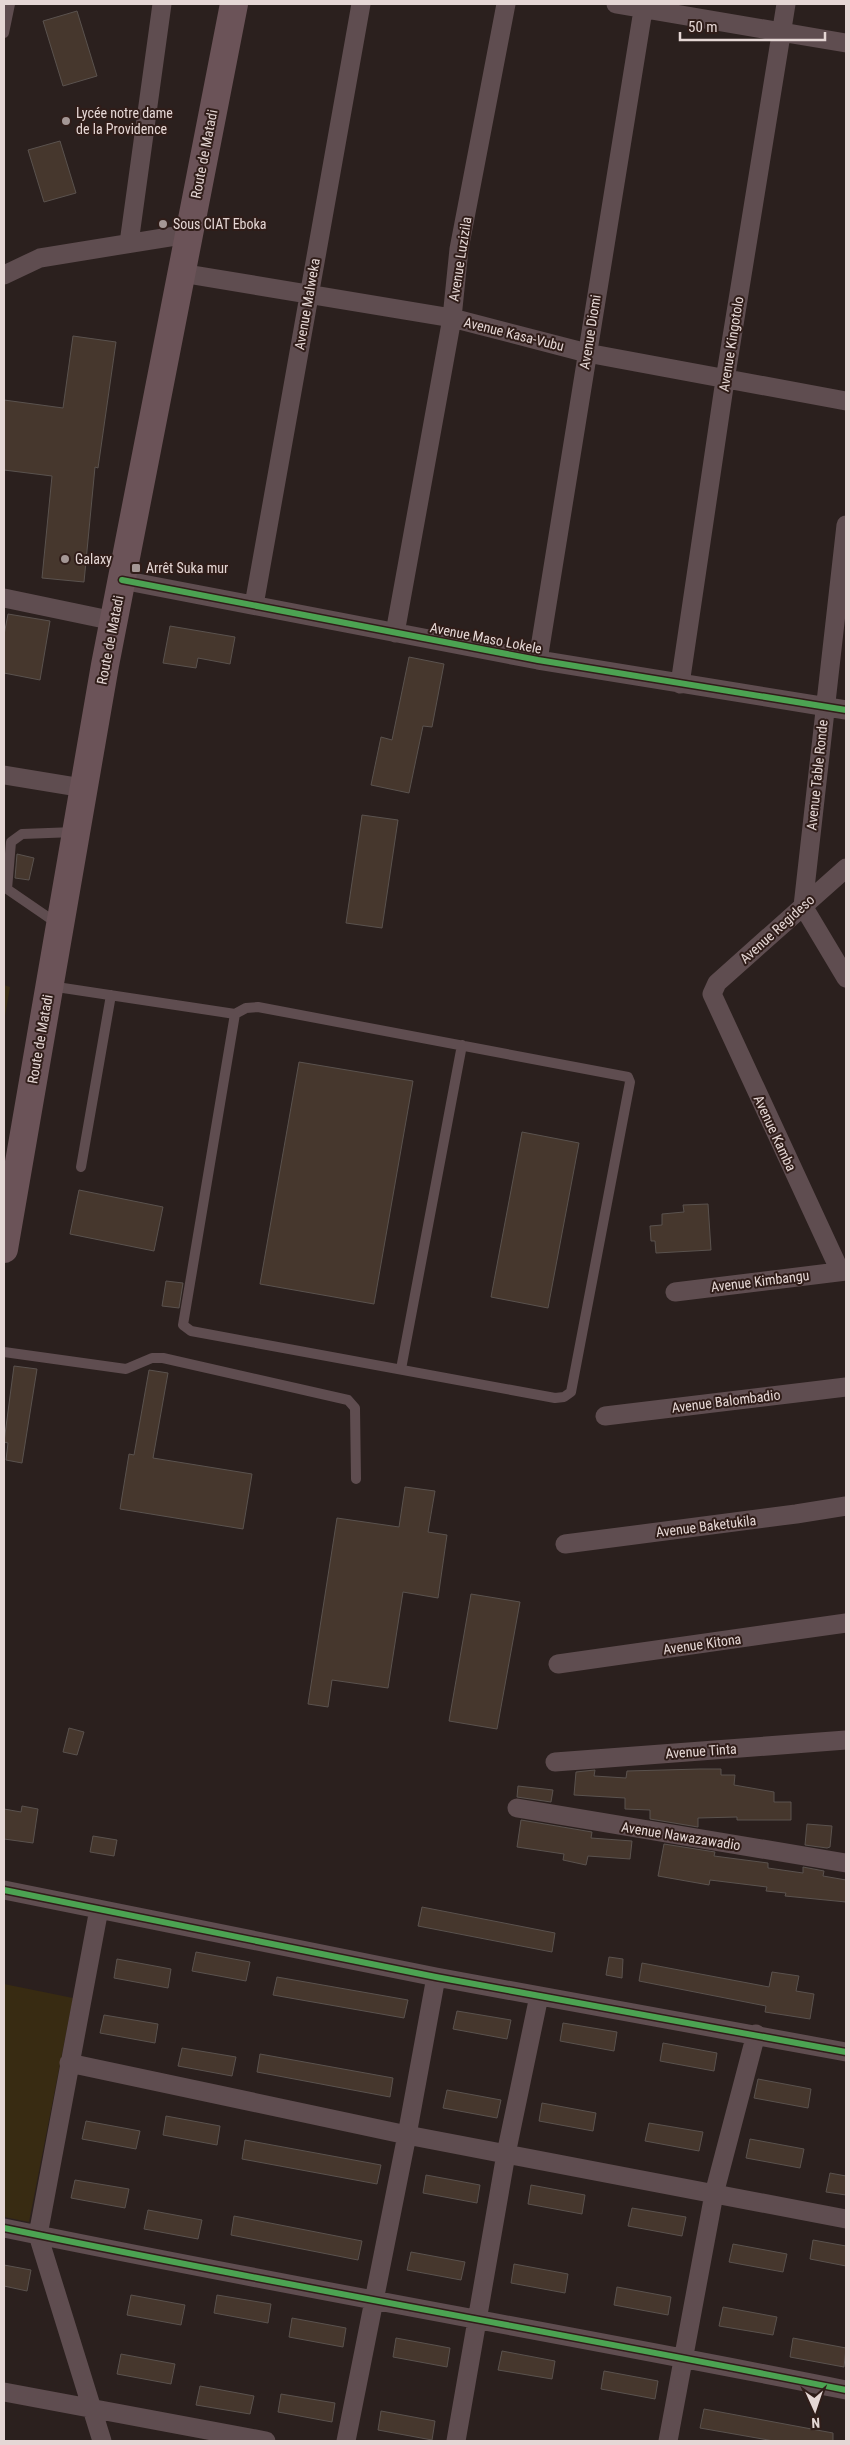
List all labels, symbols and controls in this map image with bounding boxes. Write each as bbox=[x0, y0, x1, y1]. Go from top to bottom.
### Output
scale bar bbox=[680, 10, 825, 42]
text: 50 m bbox=[688, 18, 718, 36]
place label: Lycée notre dame de la Providence bbox=[76, 105, 173, 137]
street label: Route de Matadi bbox=[188, 108, 220, 200]
marker: Lycée notre dame de la Providence bbox=[60, 115, 72, 127]
place label: Sous CIAT Eboka bbox=[173, 216, 267, 232]
street label: Avenue Luzizila bbox=[445, 216, 475, 302]
marker: Sous CIAT Eboka bbox=[157, 218, 169, 230]
street label: Avenue Malweka bbox=[291, 257, 323, 351]
street label: Avenue Diomi bbox=[576, 293, 604, 371]
street label: Avenue Kingotolo bbox=[716, 295, 746, 393]
street label: Avenue Kasa-Vubu bbox=[462, 314, 566, 354]
place label: Galaxy bbox=[75, 551, 112, 567]
marker: Galaxy bbox=[59, 553, 71, 565]
place label: Arrêt Suka mur bbox=[146, 560, 228, 576]
marker: Arrêt Suka mur bbox=[130, 562, 142, 574]
street label: Route de Matadi bbox=[94, 594, 126, 686]
street label: Avenue Maso Lokele bbox=[429, 619, 544, 657]
street label: Avenue Table Ronde bbox=[803, 718, 831, 831]
street label: Avenue Regideso bbox=[737, 891, 817, 967]
street label: Route de Matadi bbox=[24, 993, 56, 1085]
street label: Avenue Kamba bbox=[750, 1092, 800, 1174]
street label: Avenue Kimbangu bbox=[710, 1267, 810, 1295]
street label: Avenue Balombadio bbox=[671, 1386, 781, 1416]
street label: Avenue Baketukila bbox=[655, 1512, 757, 1540]
street label: Avenue Kitona bbox=[662, 1631, 742, 1657]
street label: Avenue Tinta bbox=[665, 1741, 737, 1761]
street label: Avenue Nawazawadio bbox=[620, 1819, 742, 1853]
north arrow bbox=[790, 2385, 840, 2435]
text: N bbox=[811, 2415, 820, 2431]

